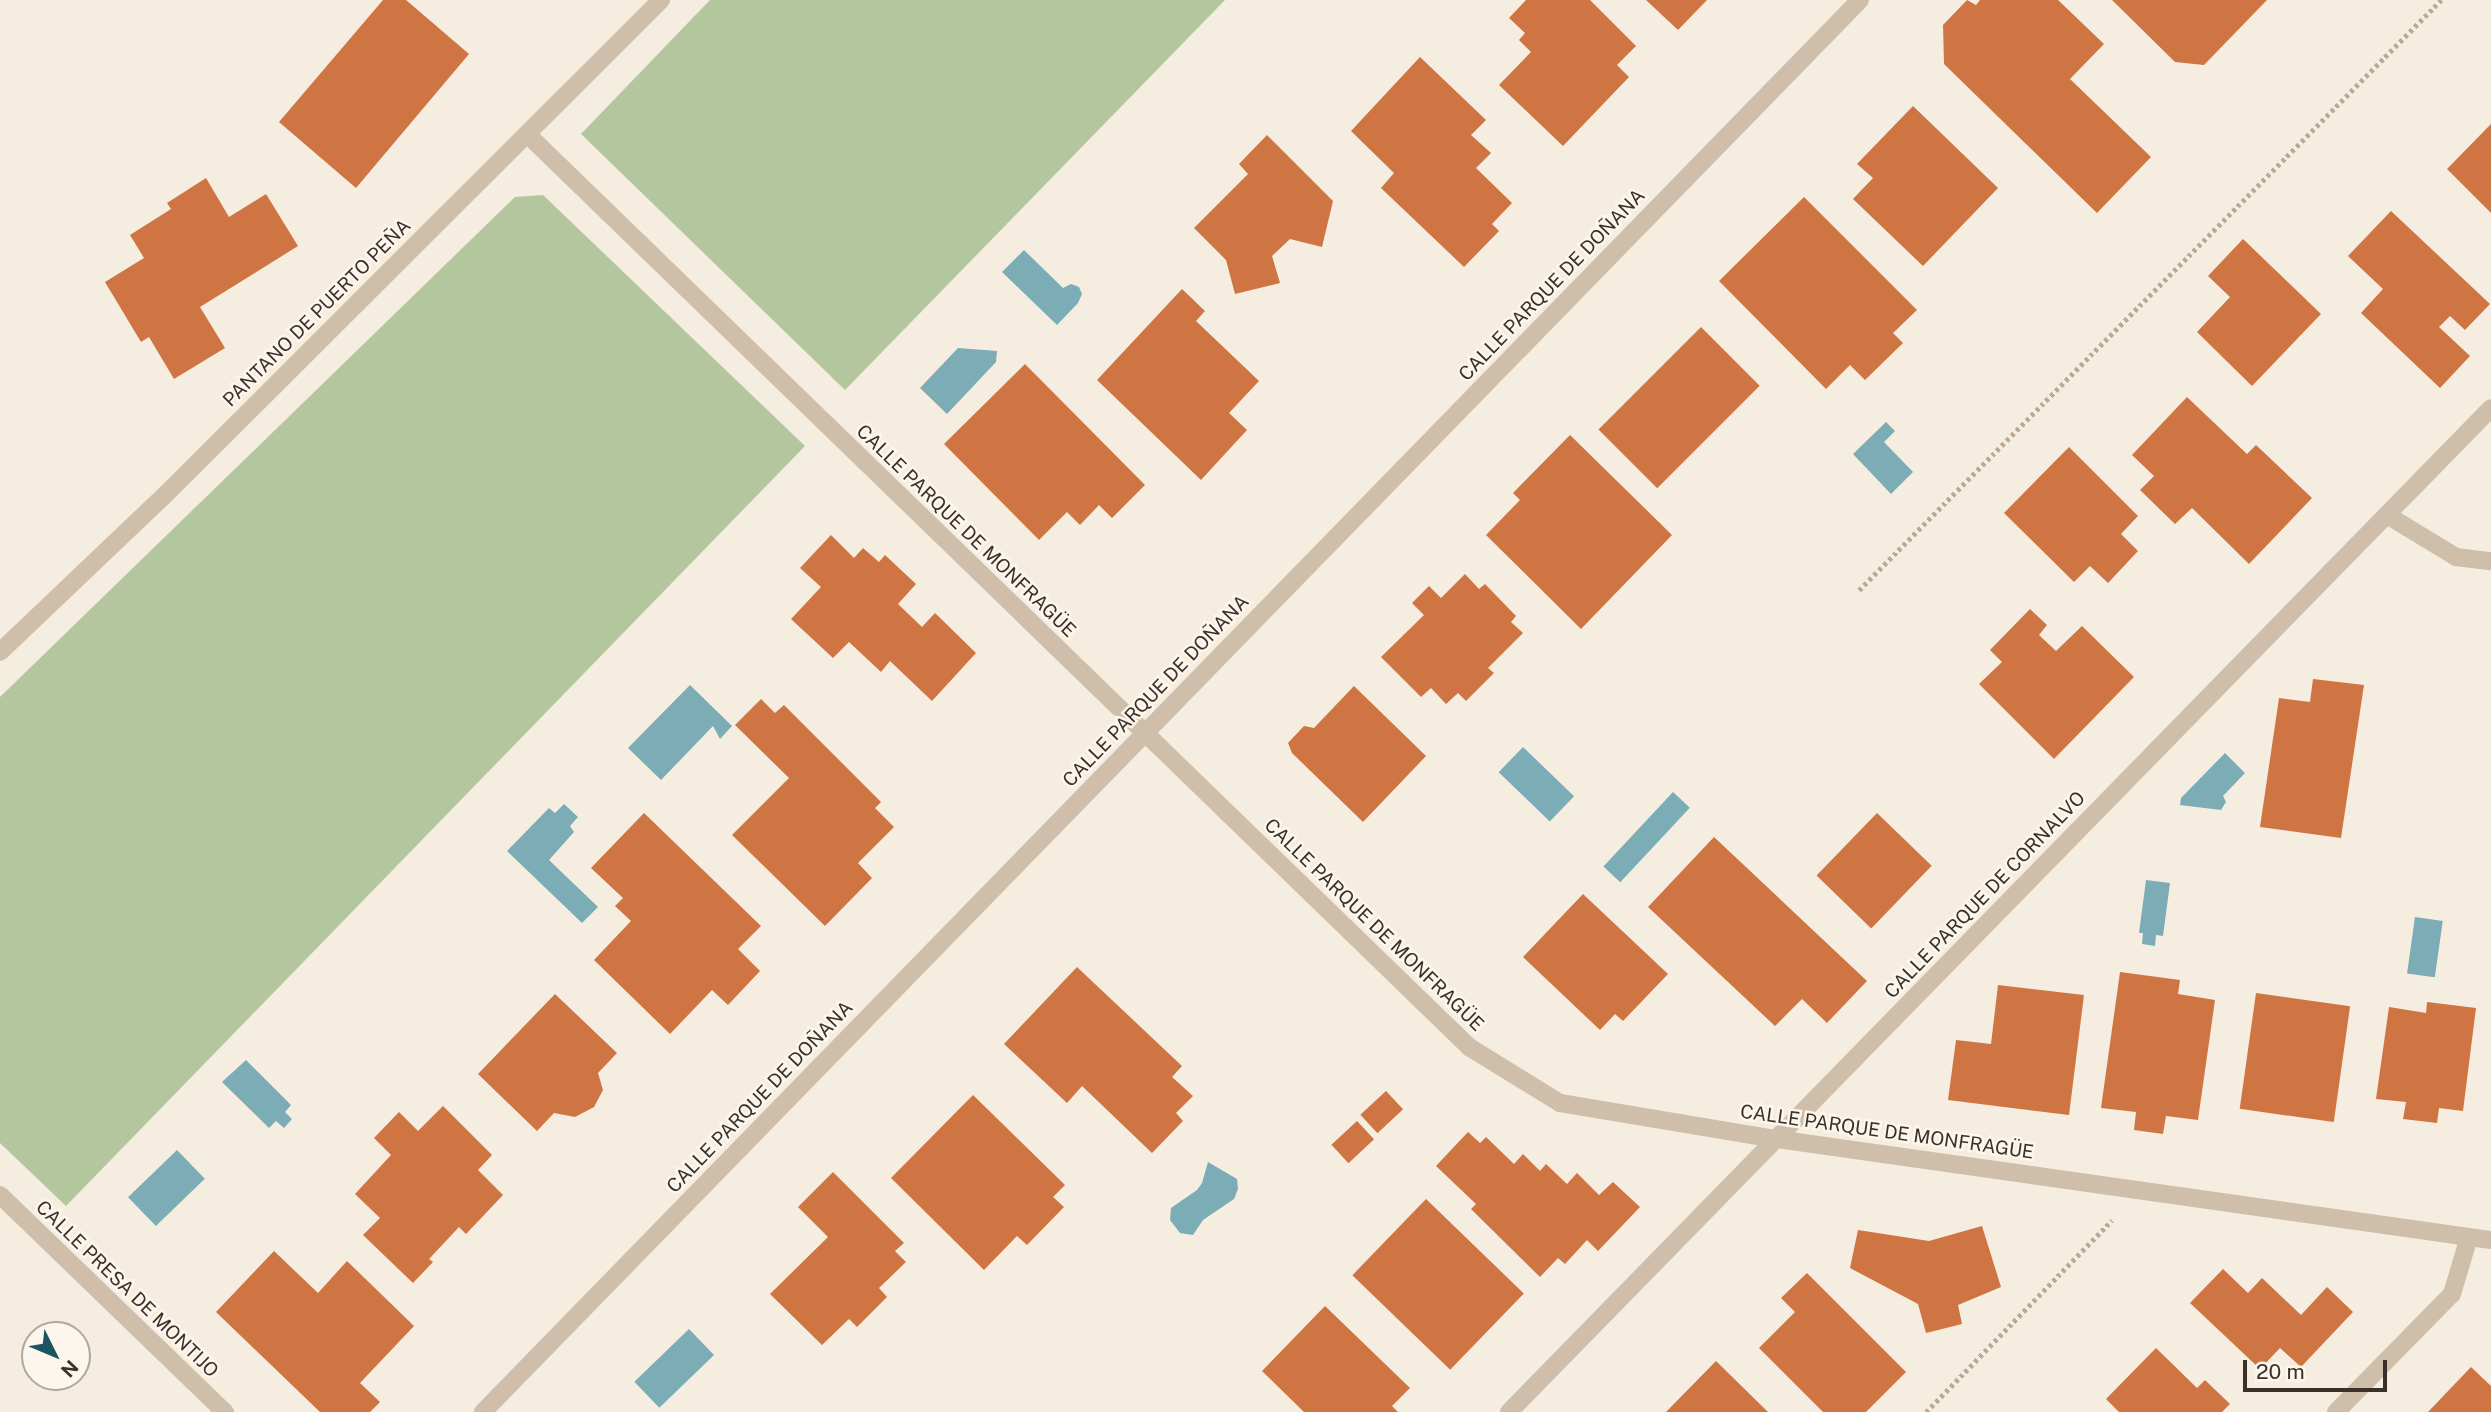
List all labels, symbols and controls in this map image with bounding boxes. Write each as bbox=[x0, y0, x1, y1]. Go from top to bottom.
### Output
street label: CALLE PARQUE DE DOÑANA bbox=[1454, 184, 1650, 386]
street label: PANTANO DE PUERTO PEÑA bbox=[218, 214, 416, 412]
street label: CALLE PARQUE DE MONFRAGÜE bbox=[852, 420, 1080, 642]
street label: CALLE PARQUE DE DOÑANA bbox=[1058, 590, 1254, 792]
street label: CALLE PARQUE DE CORNALVO bbox=[1880, 787, 2090, 1003]
street label: CALLE PARQUE DE MONFRAGÜE bbox=[1260, 814, 1488, 1036]
street label: CALLE PARQUE DE DOÑANA bbox=[662, 996, 858, 1198]
street label: CALLE PARQUE DE MONFRAGÜE bbox=[1739, 1100, 2035, 1164]
street label: CALLE PRESA DE MONTIJO bbox=[31, 1196, 223, 1382]
north arrow bbox=[21, 1321, 91, 1391]
scale bar bbox=[2246, 1346, 2390, 1390]
text: 20 m bbox=[2256, 1359, 2305, 1384]

